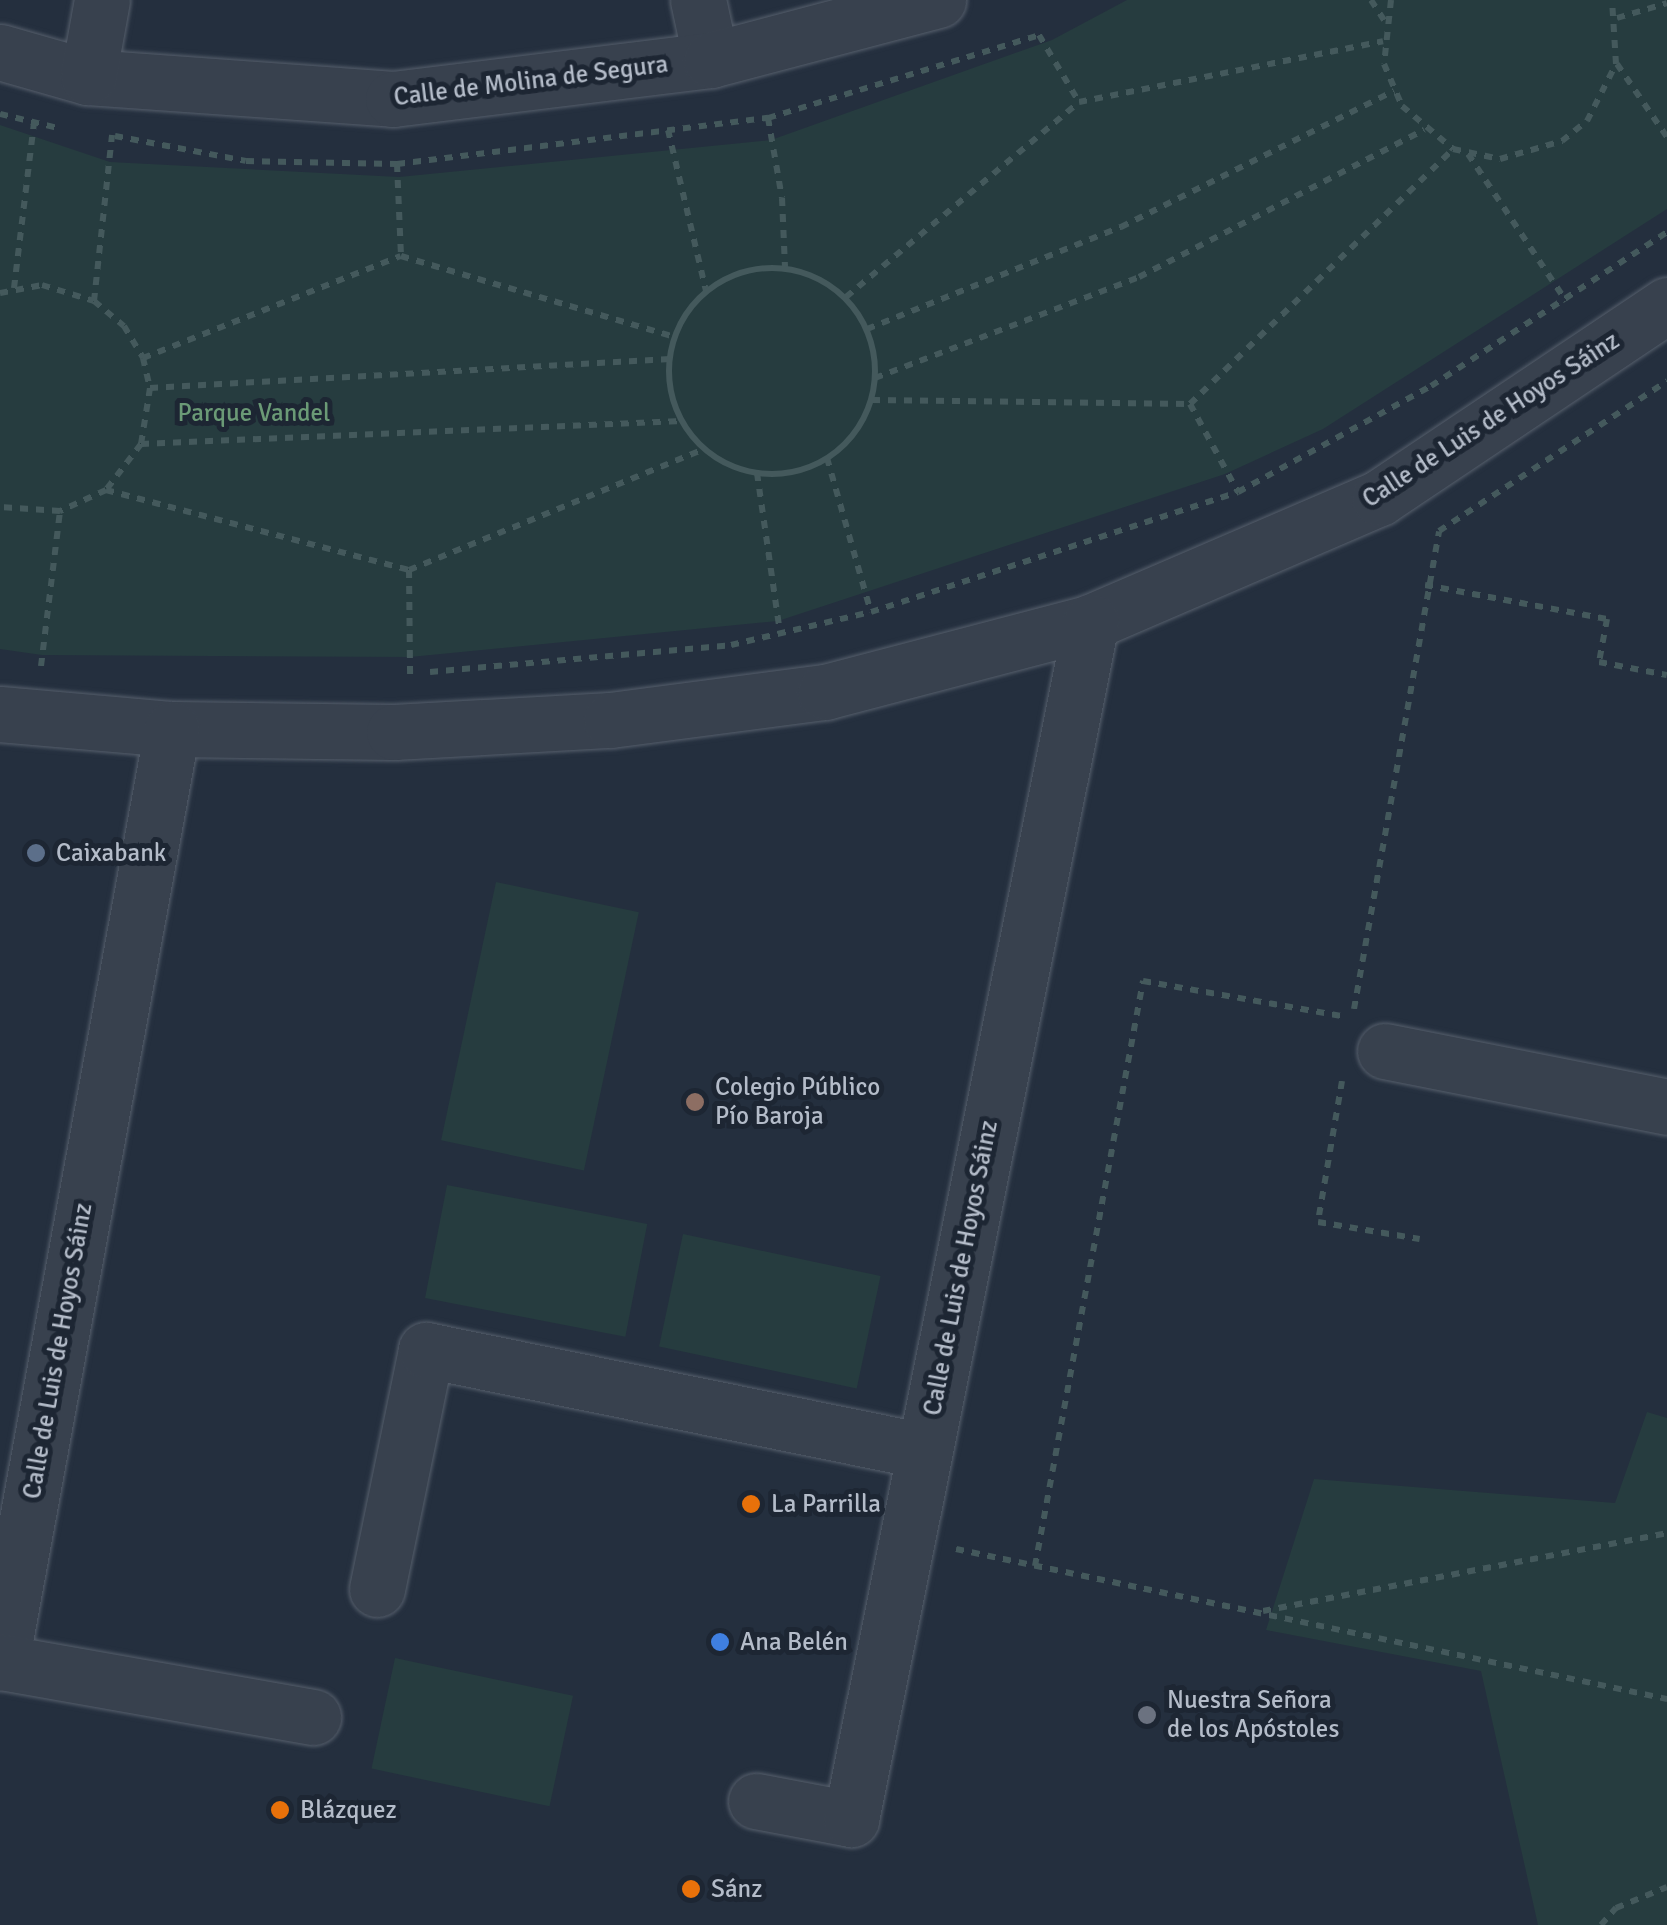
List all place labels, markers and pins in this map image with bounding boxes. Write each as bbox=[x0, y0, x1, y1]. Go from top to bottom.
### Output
place label: Caixabank bbox=[56, 838, 166, 868]
marker: Caixabank bbox=[25, 842, 47, 864]
place label: Colegio Público Pío Baroja bbox=[715, 1073, 880, 1132]
marker: Colegio Público Pío Baroja bbox=[684, 1091, 706, 1113]
place label: La Parrilla bbox=[771, 1489, 881, 1519]
marker: La Parrilla bbox=[740, 1493, 762, 1515]
place label: Ana Belén bbox=[740, 1627, 848, 1657]
marker: Ana Belén bbox=[709, 1631, 731, 1653]
place label: Nuestra Señora de los Apóstoles bbox=[1167, 1686, 1339, 1745]
marker: Nuestra Señora de los Apóstoles bbox=[1136, 1704, 1158, 1726]
place label: Blázquez bbox=[300, 1795, 397, 1825]
marker: Blázquez bbox=[269, 1799, 291, 1821]
place label: Sánz bbox=[711, 1874, 762, 1904]
marker: Sánz bbox=[680, 1878, 702, 1900]

